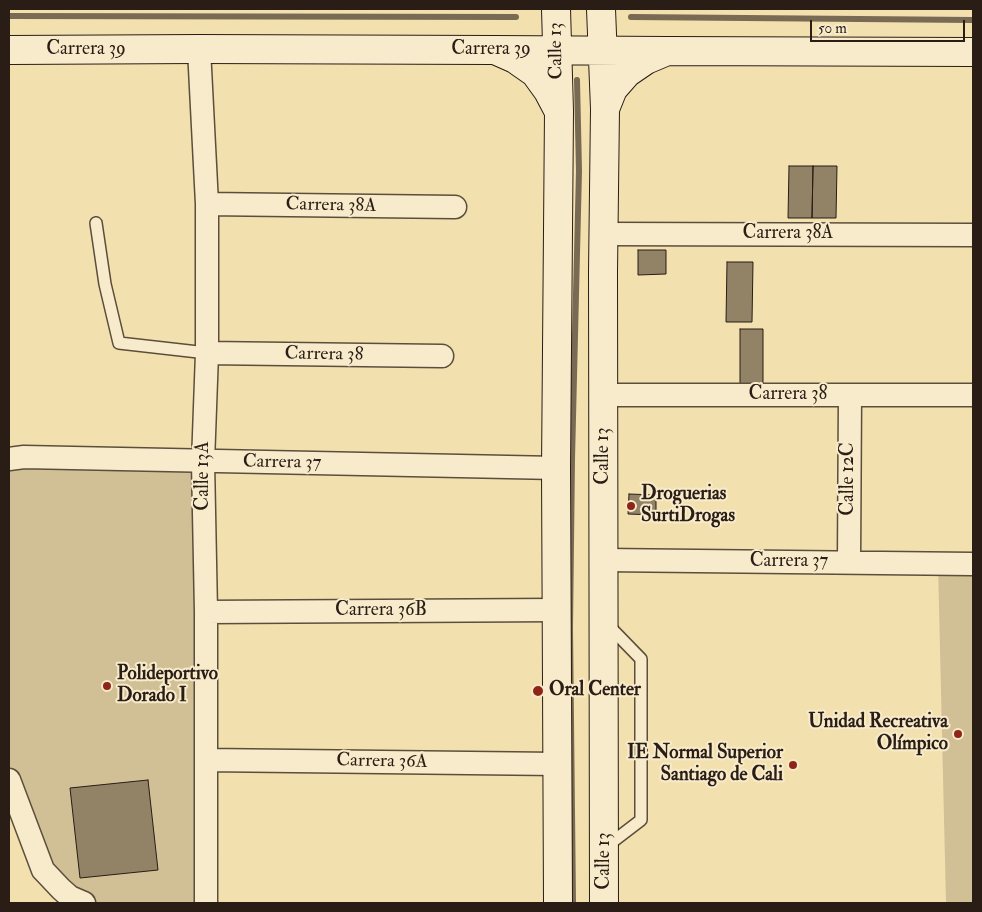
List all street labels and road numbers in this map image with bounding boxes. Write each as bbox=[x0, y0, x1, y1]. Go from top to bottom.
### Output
street label: Calle 13 bbox=[545, 22, 569, 80]
street label: Carrera 39 bbox=[46, 39, 126, 61]
street label: Carrera 39 bbox=[451, 39, 531, 61]
street label: Carrera 38A bbox=[285, 194, 377, 218]
street label: Carrera 38A bbox=[743, 223, 833, 245]
street label: Carrera 38 bbox=[284, 343, 364, 367]
street label: Carrera 38 bbox=[749, 384, 827, 406]
street label: Calle 13 bbox=[593, 427, 615, 485]
street label: Calle 13A bbox=[193, 441, 215, 511]
street label: Calle 12C bbox=[838, 442, 860, 516]
street label: Carrera 37 bbox=[243, 451, 321, 475]
street label: Carrera 37 bbox=[750, 551, 828, 573]
street label: Carrera 36B bbox=[335, 600, 427, 622]
street label: Carrera 36A bbox=[336, 750, 428, 774]
street label: Calle 13 bbox=[594, 832, 616, 890]

